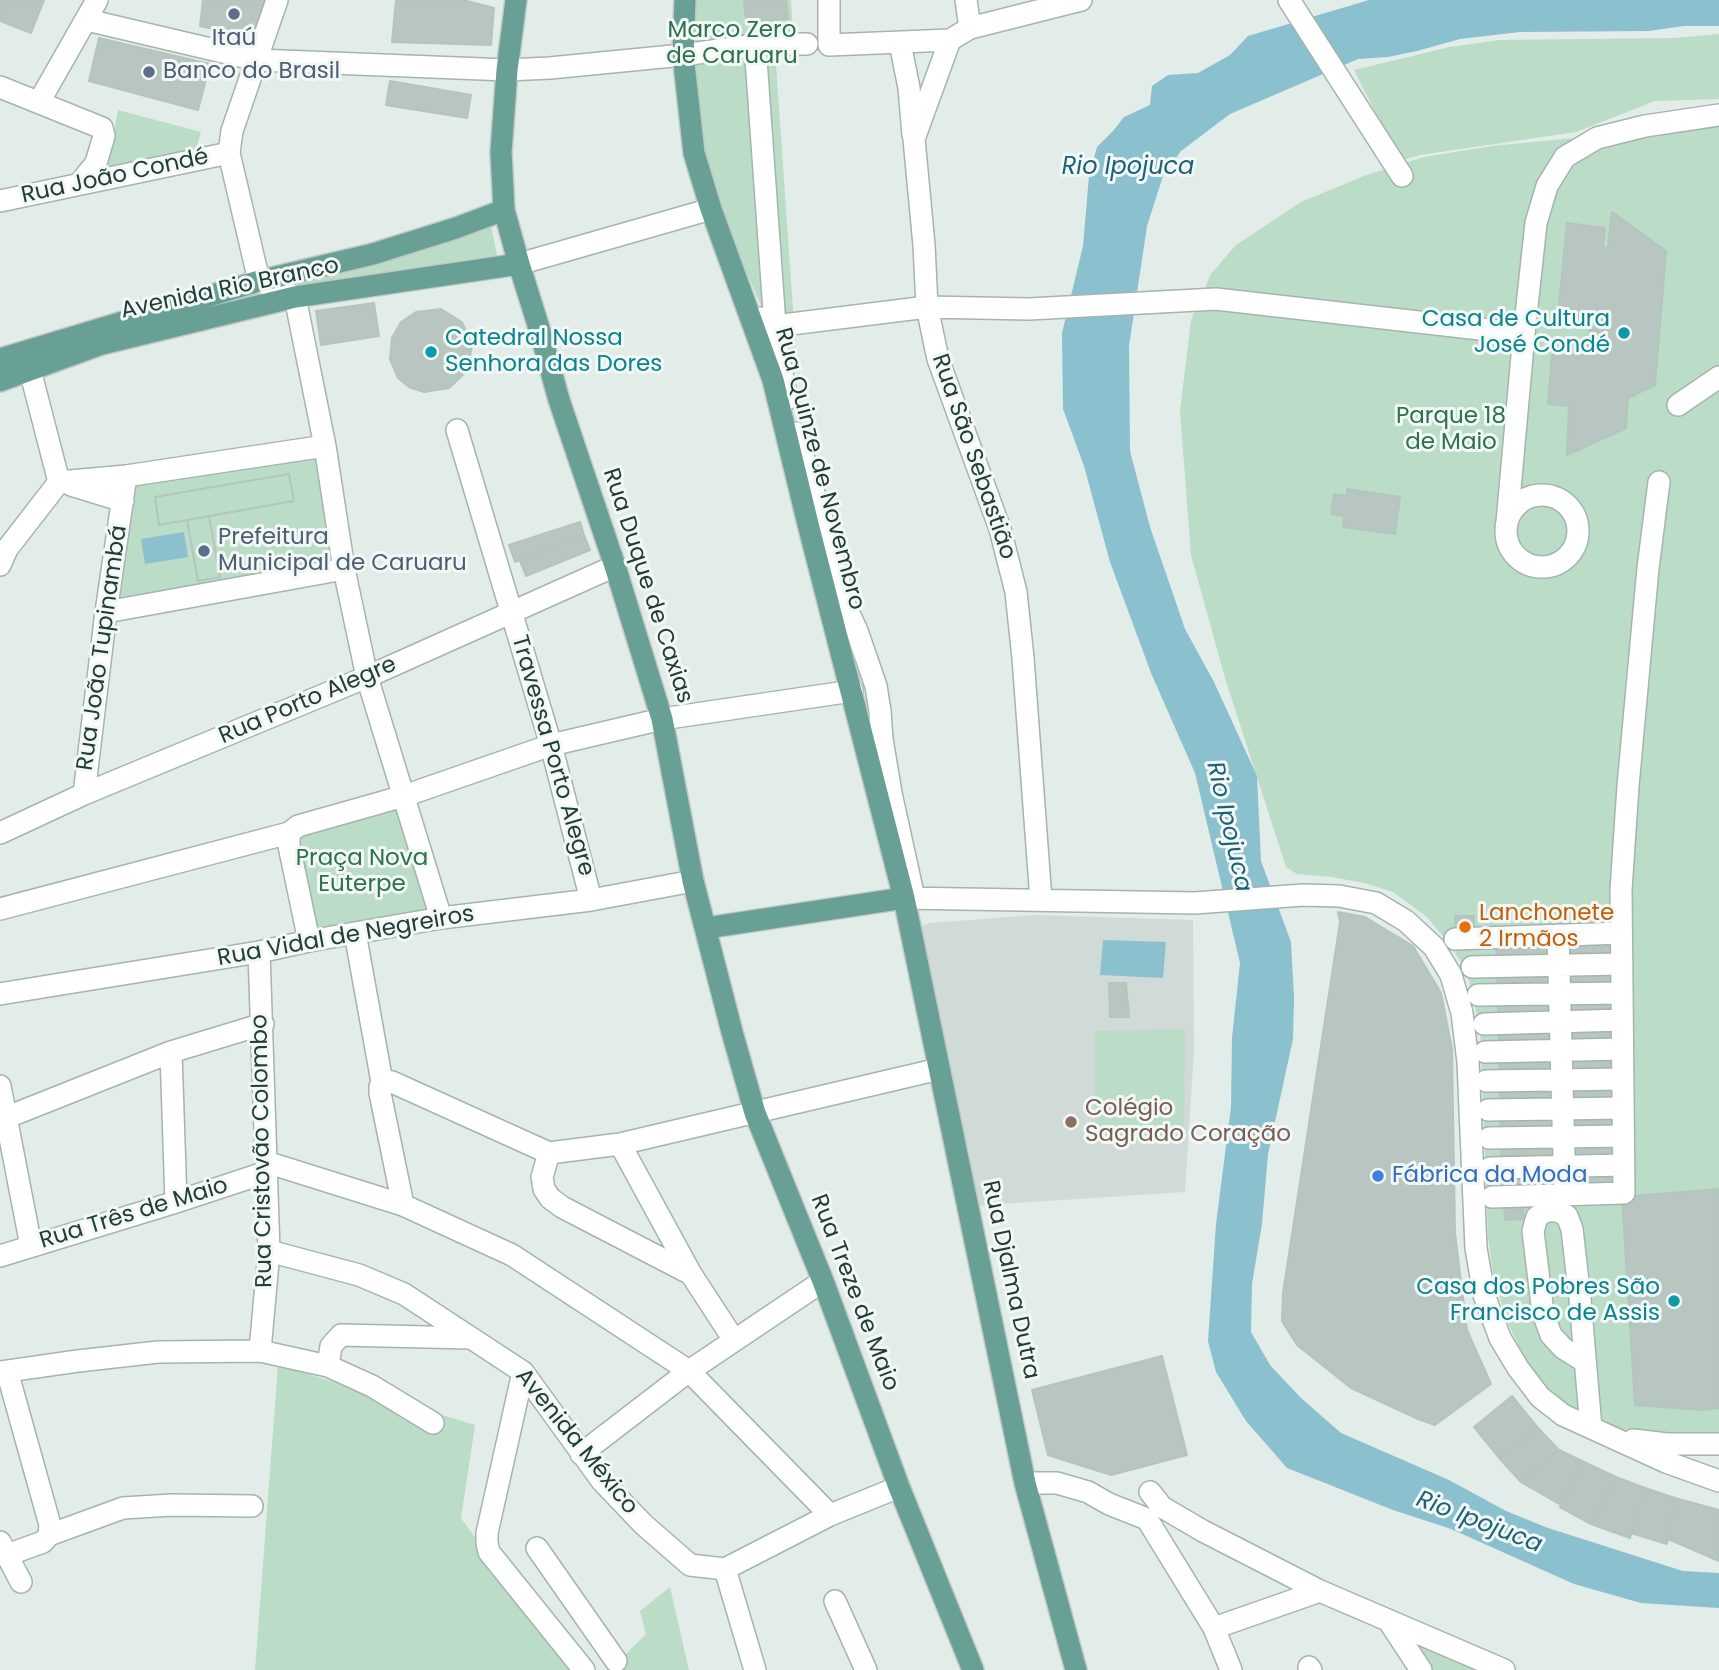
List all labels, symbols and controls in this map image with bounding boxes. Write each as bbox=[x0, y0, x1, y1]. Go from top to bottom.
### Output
marker: Itaú bbox=[226, 6, 242, 22]
park label: Marco Zero de Caruaru bbox=[666, 17, 798, 71]
place label: Itaú bbox=[212, 25, 256, 53]
place label: Banco do Brasil bbox=[163, 58, 340, 86]
marker: Banco do Brasil bbox=[141, 64, 157, 80]
street label: Rua João Condé bbox=[19, 144, 211, 210]
water label: Rio Ipojuca bbox=[1062, 154, 1194, 182]
street label: Avenida Rio Branco bbox=[118, 252, 342, 326]
place label: Casa de Cultura José Condé bbox=[1422, 306, 1610, 360]
place label: Catedral Nossa Senhora das Dores bbox=[445, 325, 662, 379]
street label: Rua Quinze de Novembro bbox=[768, 325, 870, 613]
marker: Casa de Cultura José Condé bbox=[1616, 325, 1632, 341]
marker: Catedral Nossa Senhora das Dores bbox=[423, 344, 439, 360]
street label: Rua São Sebastião bbox=[925, 351, 1021, 563]
park label: Parque 18 de Maio bbox=[1396, 403, 1506, 457]
street label: Rua Duque de Caxias bbox=[596, 465, 698, 707]
street label: Rua João Tupinambá bbox=[72, 524, 134, 772]
place label: Prefeitura Municipal de Caruaru bbox=[218, 524, 467, 578]
marker: Prefeitura Municipal de Caruaru bbox=[196, 543, 212, 559]
street label: Travessa Porto Alegre bbox=[504, 632, 600, 880]
street label: Rua Porto Alegre bbox=[215, 651, 401, 751]
water label: Rio Ipojuca bbox=[1199, 759, 1257, 895]
park label: Praça Nova Euterpe bbox=[296, 845, 428, 899]
place label: Lanchonete 2 Irmãos bbox=[1479, 900, 1614, 954]
street label: Rua Vidal de Negreiros bbox=[215, 901, 477, 973]
marker: Lanchonete 2 Irmãos bbox=[1457, 919, 1473, 935]
street label: Rua Cristovão Colombo bbox=[247, 1014, 279, 1288]
place label: Colégio Sagrado Coração bbox=[1085, 1095, 1291, 1149]
marker: Colégio Sagrado Coração bbox=[1063, 1114, 1079, 1130]
place label: Fábrica da Moda bbox=[1392, 1162, 1587, 1190]
marker: Fábrica da Moda bbox=[1370, 1168, 1386, 1184]
street label: Rua Três de Maio bbox=[36, 1172, 232, 1256]
street label: Rua Djalma Dutra bbox=[975, 1178, 1045, 1382]
street label: Rua Treze de Maio bbox=[804, 1191, 904, 1395]
place label: Casa dos Pobres São Francisco de Assis bbox=[1416, 1274, 1660, 1328]
marker: Casa dos Pobres São Francisco de Assis bbox=[1666, 1293, 1682, 1309]
street label: Avenida México bbox=[509, 1363, 643, 1521]
water label: Rio Ipojuca bbox=[1412, 1486, 1546, 1560]

